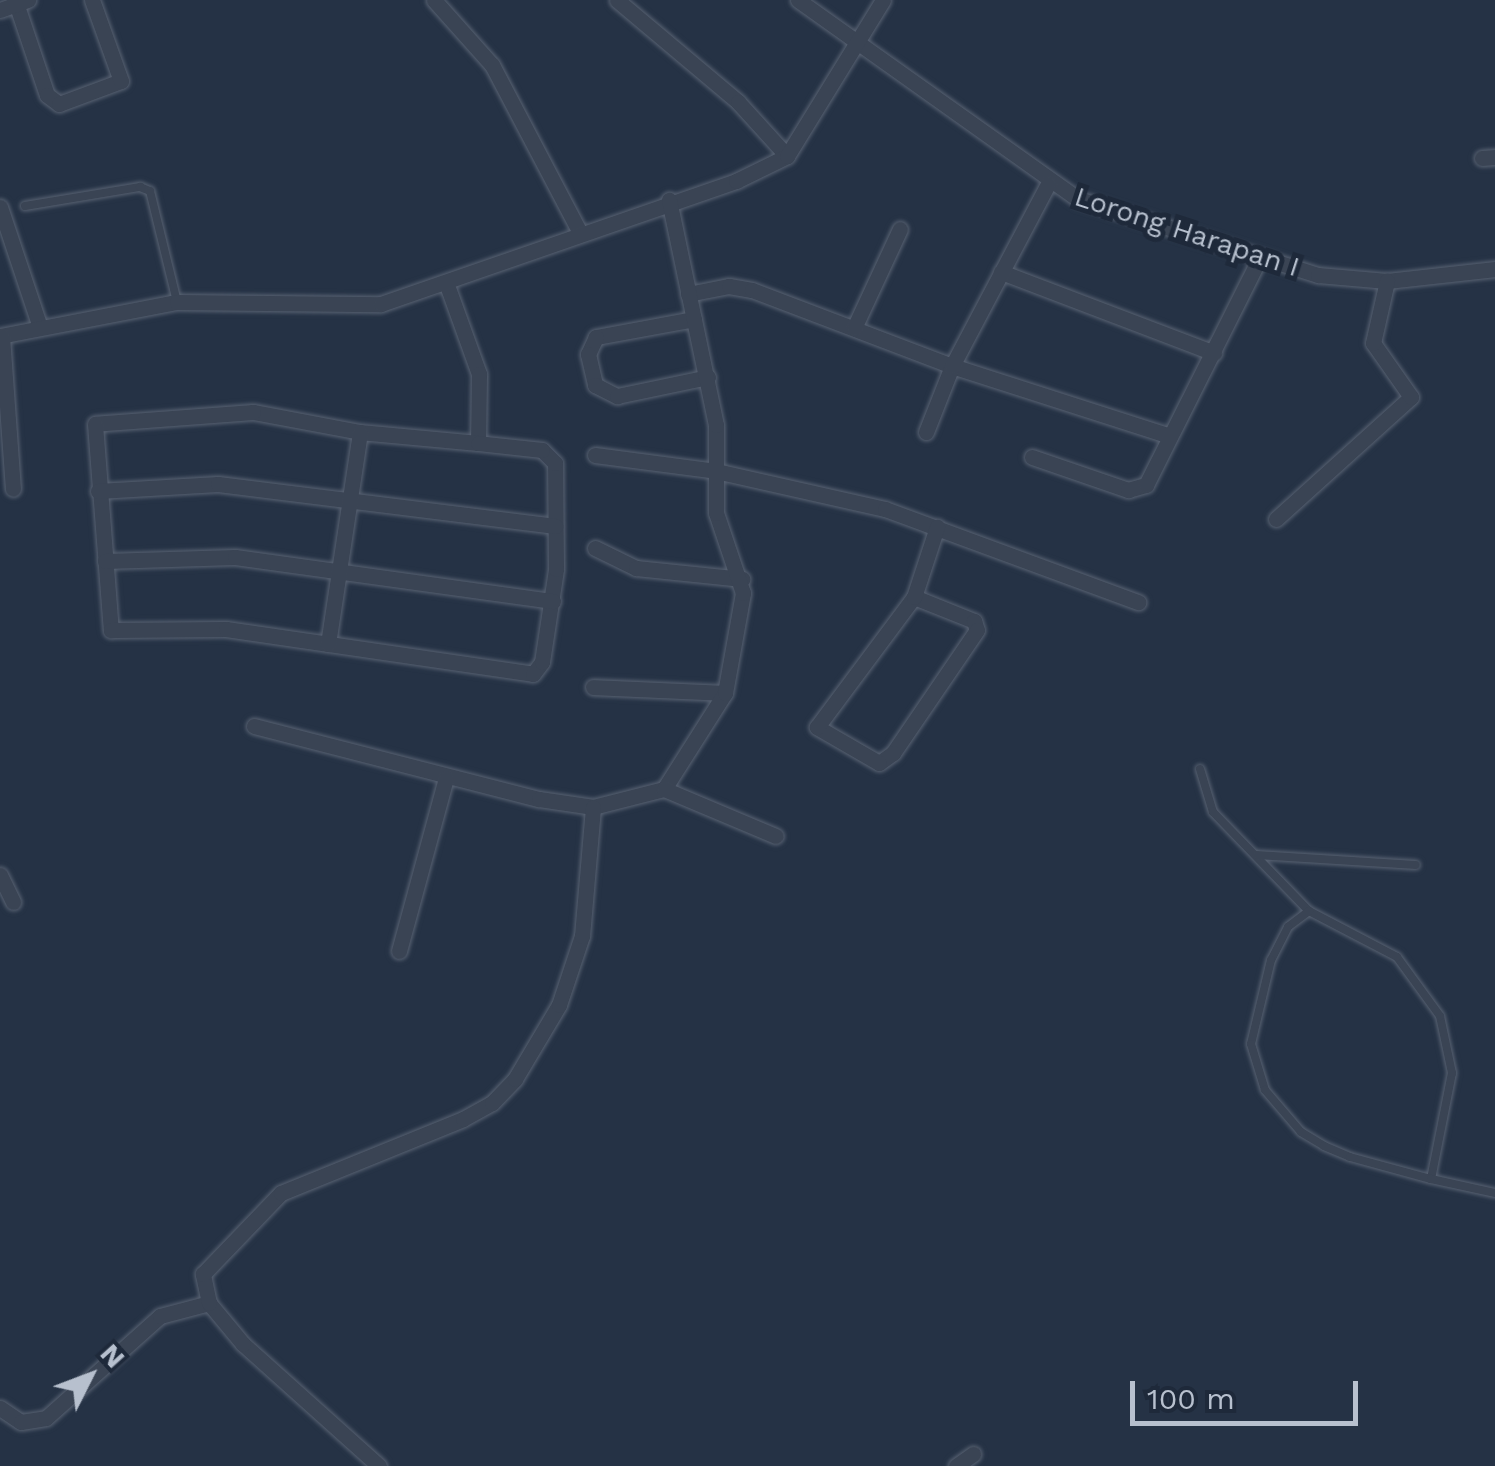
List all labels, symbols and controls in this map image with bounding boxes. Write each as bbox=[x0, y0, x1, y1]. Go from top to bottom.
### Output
street label: Lorong Harapan I bbox=[1070, 180, 1304, 284]
north arrow bbox=[40, 1326, 140, 1426]
text: N bbox=[93, 1337, 132, 1374]
scale bar bbox=[1135, 1361, 1362, 1423]
text: 100 m bbox=[1147, 1381, 1235, 1416]

